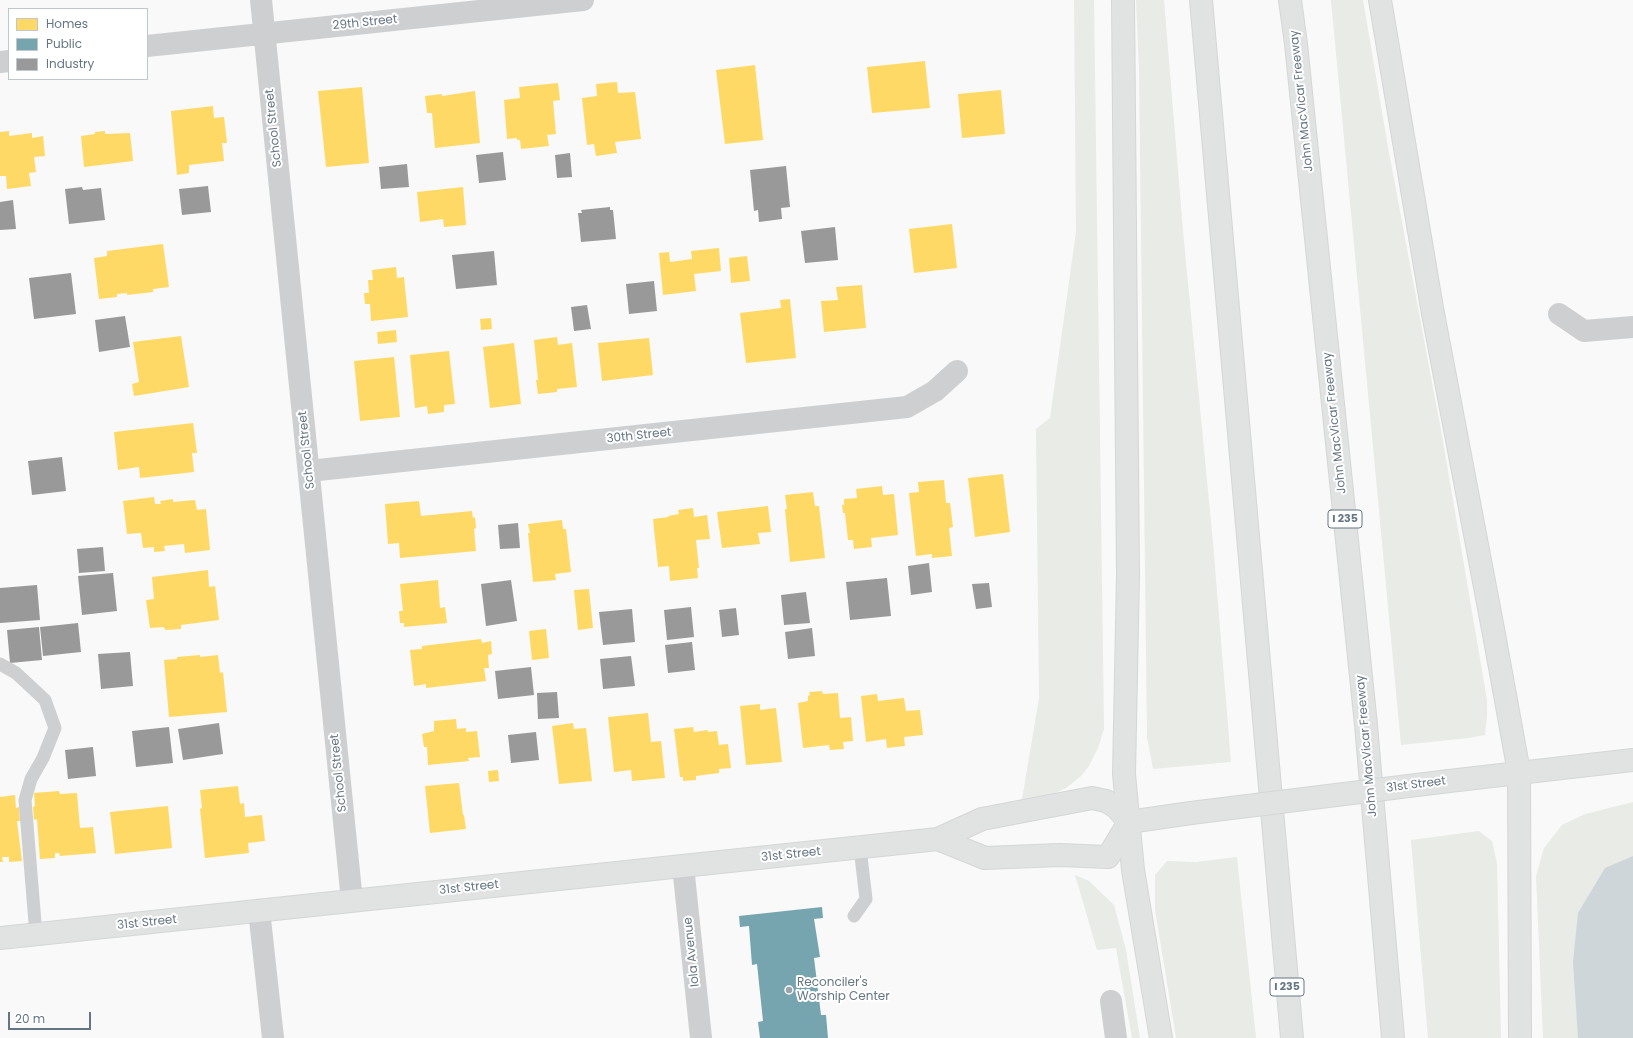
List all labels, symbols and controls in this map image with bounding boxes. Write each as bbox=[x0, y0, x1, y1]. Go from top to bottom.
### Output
legend bbox=[8, 8, 148, 80]
street label: 29th Street bbox=[332, 12, 398, 34]
text: Homes bbox=[46, 15, 88, 32]
street label: John MacVicar Freeway bbox=[1287, 29, 1317, 173]
text: Public bbox=[46, 35, 82, 52]
text: Industry bbox=[46, 55, 94, 72]
street label: School Street bbox=[263, 88, 285, 168]
street label: John MacVicar Freeway bbox=[1320, 351, 1350, 495]
street label: School Street bbox=[296, 410, 318, 490]
street label: 30th Street bbox=[606, 425, 672, 447]
road number: I 235 bbox=[1328, 510, 1362, 528]
street label: John MacVicar Freeway bbox=[1354, 674, 1380, 818]
street label: School Street bbox=[328, 733, 350, 813]
street label: 31st Street bbox=[1385, 774, 1447, 796]
street label: 31st Street bbox=[760, 845, 822, 865]
street label: 31st Street bbox=[438, 878, 500, 898]
street label: 31st Street bbox=[116, 913, 178, 933]
street label: Iola Avenue bbox=[681, 916, 703, 988]
place label: Reconciler's Worship Center bbox=[797, 976, 890, 1004]
road number: I 235 bbox=[1270, 978, 1304, 996]
marker: Reconciler's Worship Center bbox=[784, 985, 794, 995]
scale bar bbox=[10, 1004, 93, 1030]
text: 20 m bbox=[15, 1010, 45, 1027]

